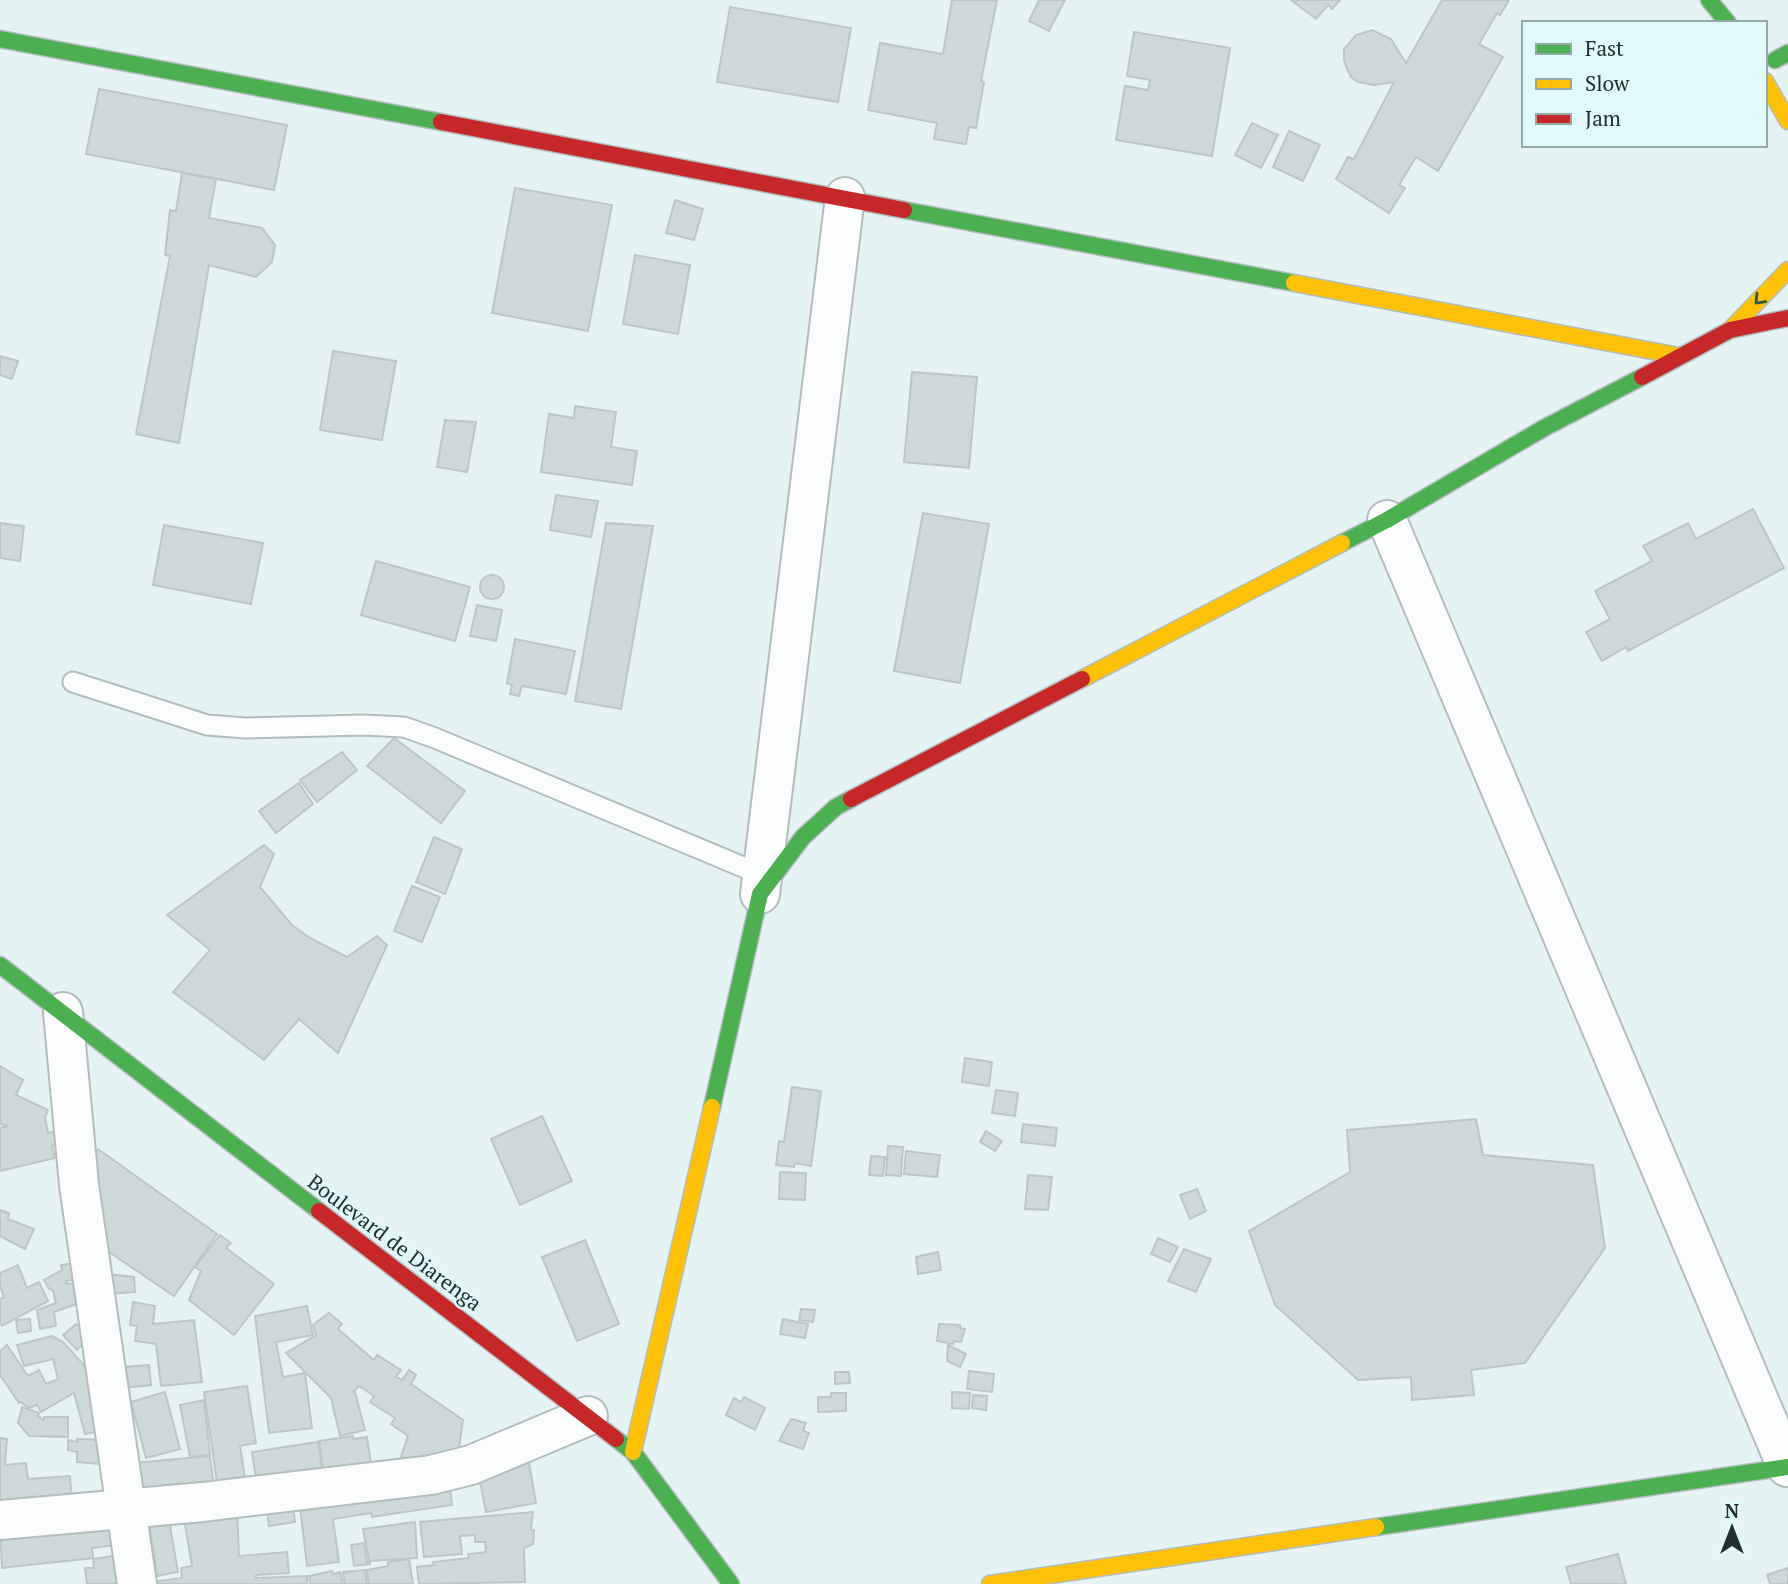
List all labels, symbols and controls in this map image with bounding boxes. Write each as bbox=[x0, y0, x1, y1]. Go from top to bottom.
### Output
legend bbox=[1522, 21, 1767, 147]
text: Fast bbox=[1585, 34, 1624, 62]
text: Slow bbox=[1585, 69, 1630, 97]
text: Jam bbox=[1585, 104, 1621, 132]
one-way arrow bbox=[1754, 292, 1767, 305]
street label: Boulevard de Diarenga bbox=[302, 1167, 488, 1317]
north arrow bbox=[1697, 1493, 1767, 1563]
text: N bbox=[1725, 1498, 1740, 1523]

